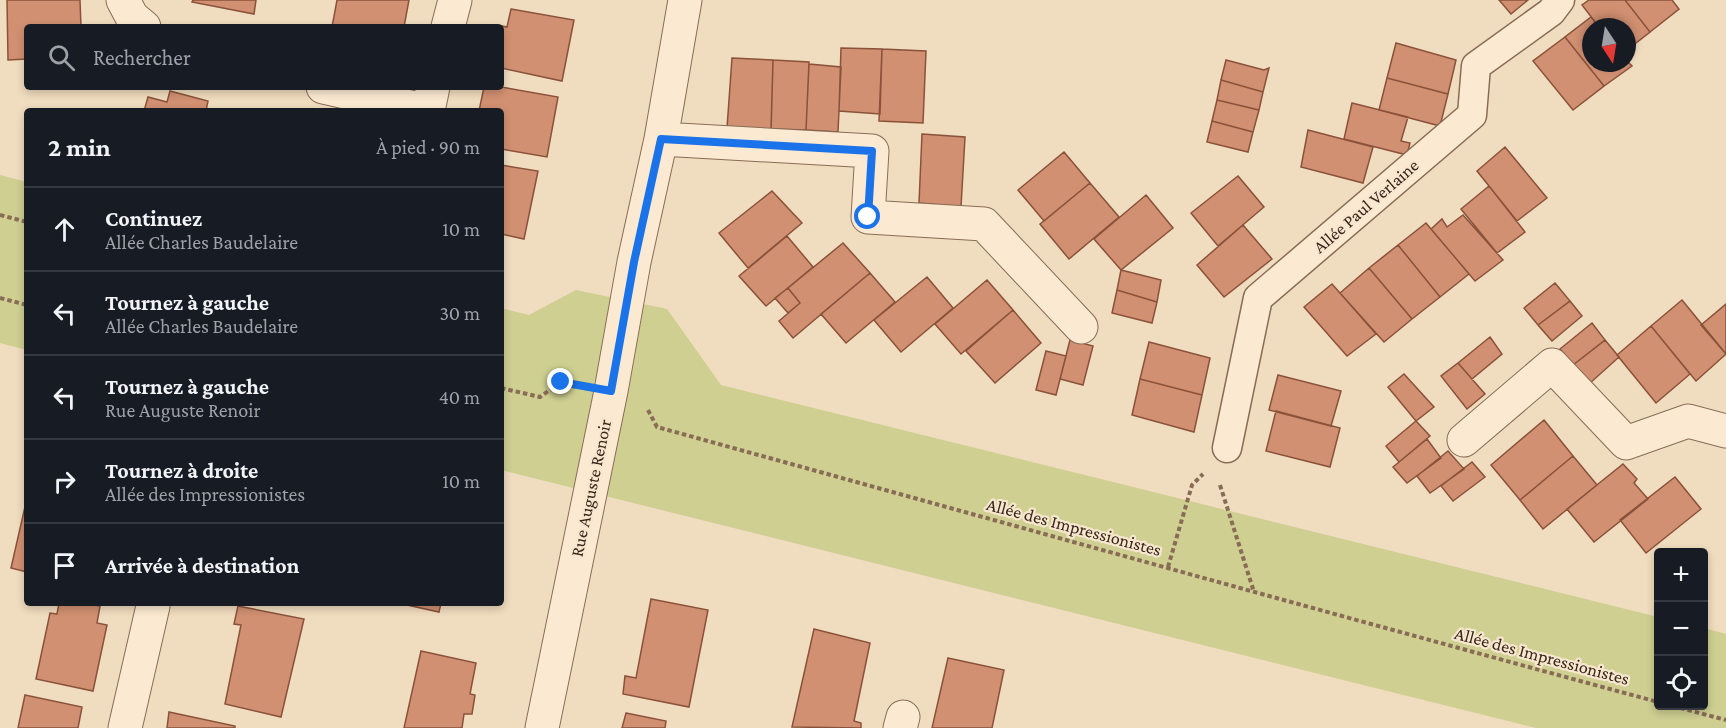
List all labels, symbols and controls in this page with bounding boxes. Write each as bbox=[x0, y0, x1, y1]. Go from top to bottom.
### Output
north arrow bbox=[1582, 18, 1636, 72]
search box bbox=[24, 24, 504, 90]
icon: search bbox=[45, 41, 78, 74]
text: Rechercher bbox=[93, 45, 191, 70]
text: 2 min bbox=[48, 133, 111, 162]
text: À pied · 90 m bbox=[376, 136, 480, 158]
street label: Allée Paul Verlaine bbox=[1309, 155, 1423, 257]
route start bbox=[854, 203, 880, 229]
text: Continuez bbox=[105, 206, 202, 231]
icon: ahead bbox=[48, 213, 81, 246]
text: 10 m bbox=[442, 218, 480, 240]
text: Allée Charles Baudelaire bbox=[105, 231, 298, 253]
text: Tournez à gauche bbox=[105, 290, 269, 315]
icon: left bbox=[48, 297, 81, 330]
text: 30 m bbox=[439, 302, 480, 324]
text: Allée Charles Baudelaire bbox=[105, 315, 298, 337]
route end bbox=[547, 368, 573, 394]
text: Tournez à gauche bbox=[105, 374, 269, 399]
icon: left bbox=[48, 381, 81, 414]
text: 40 m bbox=[439, 386, 480, 408]
text: Rue Auguste Renoir bbox=[105, 399, 261, 421]
street label: Rue Auguste Renoir bbox=[567, 417, 615, 559]
text: Tournez à droite bbox=[105, 458, 258, 483]
icon: right bbox=[48, 465, 81, 498]
text: 10 m bbox=[442, 470, 480, 492]
text: Allée des Impressionistes bbox=[105, 483, 305, 505]
street label: Allée des Impressionistes bbox=[984, 494, 1164, 560]
map controls bbox=[1654, 548, 1708, 710]
button: + bbox=[1654, 548, 1708, 602]
icon: arrive bbox=[48, 549, 81, 582]
text: Arrivée à destination bbox=[105, 553, 299, 578]
button: − bbox=[1654, 602, 1708, 656]
street label: Allée des Impressionistes bbox=[1452, 623, 1632, 689]
button: locate bbox=[1654, 656, 1708, 710]

